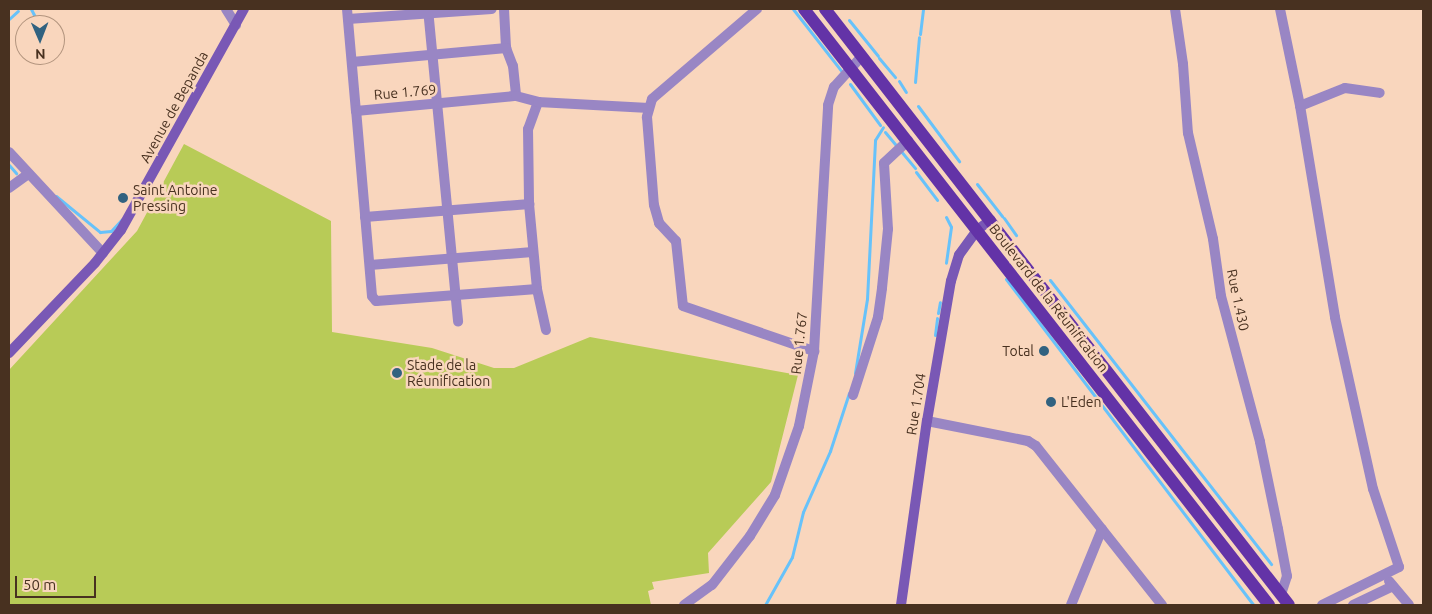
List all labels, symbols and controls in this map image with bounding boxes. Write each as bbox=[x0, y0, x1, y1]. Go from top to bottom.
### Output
north arrow bbox=[15, 15, 65, 65]
text: N bbox=[35, 46, 46, 62]
street label: Avenue de Bepanda bbox=[136, 48, 212, 166]
street label: Rue 1.769 bbox=[373, 81, 437, 103]
place label: Saint Antoine Pressing bbox=[133, 182, 218, 214]
marker: Saint Antoine Pressing bbox=[117, 192, 129, 204]
street label: Boulevard de la Réunification bbox=[986, 220, 1112, 376]
street label: Rue 1.430 bbox=[1223, 268, 1253, 332]
street label: Rue 1.767 bbox=[787, 311, 811, 375]
place label: Total bbox=[1002, 343, 1034, 359]
marker: Total bbox=[1038, 345, 1050, 357]
place label: Stade de la Réunification bbox=[407, 357, 490, 390]
marker: Stade de la Réunification bbox=[391, 367, 403, 379]
street label: Rue 1.704 bbox=[903, 372, 929, 436]
place label: L'Eden bbox=[1061, 394, 1102, 410]
marker: L'Eden bbox=[1045, 396, 1057, 408]
scale bar bbox=[18, 566, 99, 598]
text: 50 m bbox=[23, 576, 56, 593]

